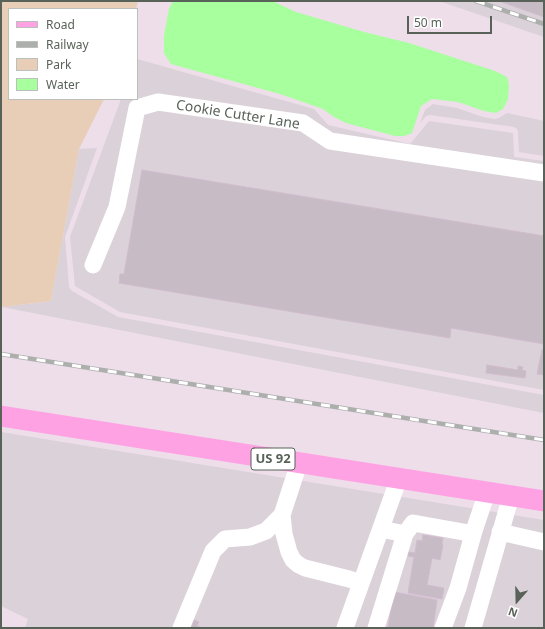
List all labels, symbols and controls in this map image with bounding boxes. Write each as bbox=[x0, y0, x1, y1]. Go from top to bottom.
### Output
legend bbox=[8, 8, 138, 100]
scale bar bbox=[409, 8, 494, 34]
text: 50 m bbox=[414, 14, 442, 31]
text: Road bbox=[46, 16, 75, 33]
text: Railway bbox=[46, 36, 89, 53]
text: Park bbox=[46, 56, 71, 73]
text: Water bbox=[46, 76, 80, 93]
street label: Cookie Cutter Lane bbox=[175, 97, 301, 133]
road number: US 92 bbox=[251, 448, 295, 470]
north arrow bbox=[497, 581, 537, 621]
text: N bbox=[506, 604, 520, 621]

